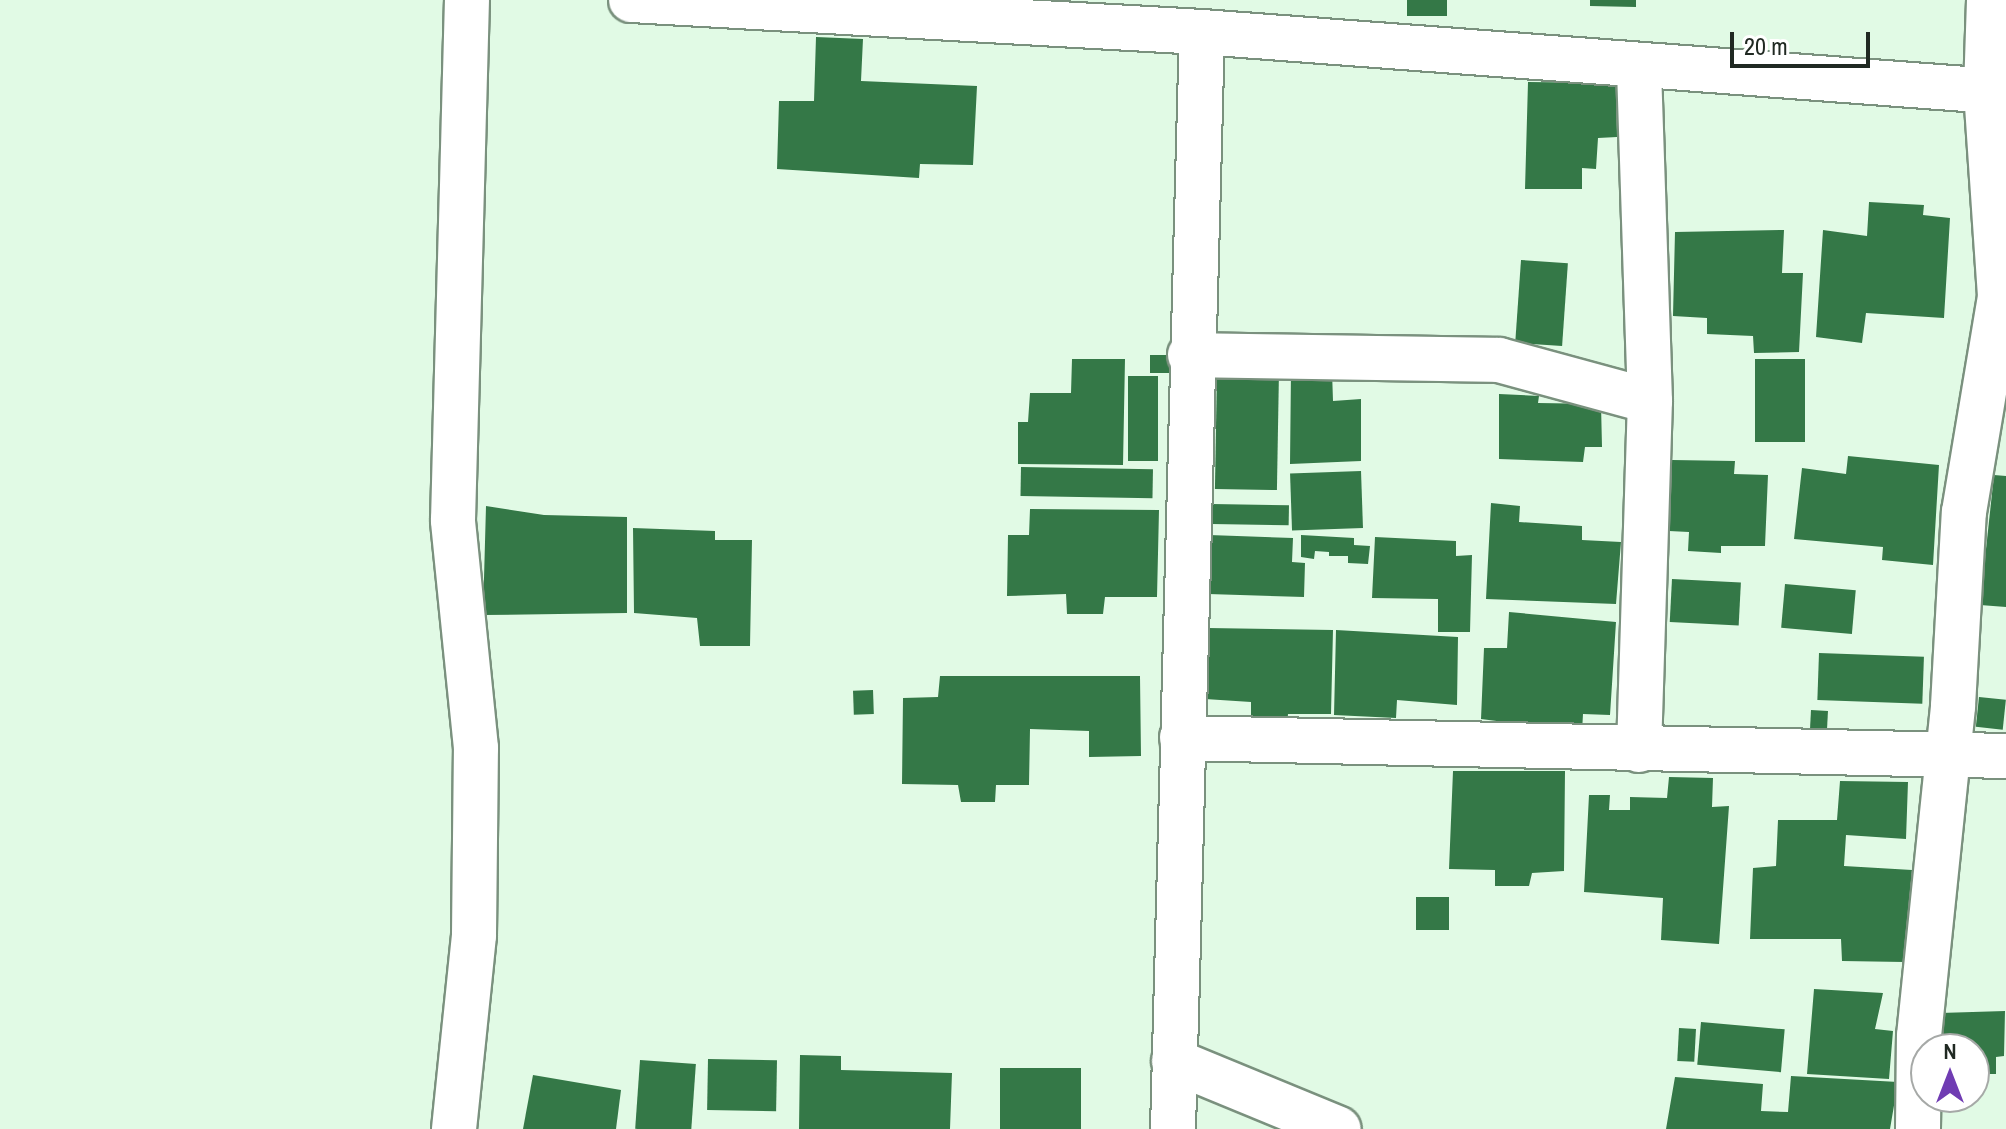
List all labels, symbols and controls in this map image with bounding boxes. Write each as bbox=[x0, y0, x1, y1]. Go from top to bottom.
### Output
scale bar bbox=[1734, 16, 1874, 66]
text: 20 m bbox=[1744, 30, 1788, 62]
north arrow bbox=[1910, 1033, 1990, 1113]
text: N bbox=[1943, 1036, 1957, 1066]

